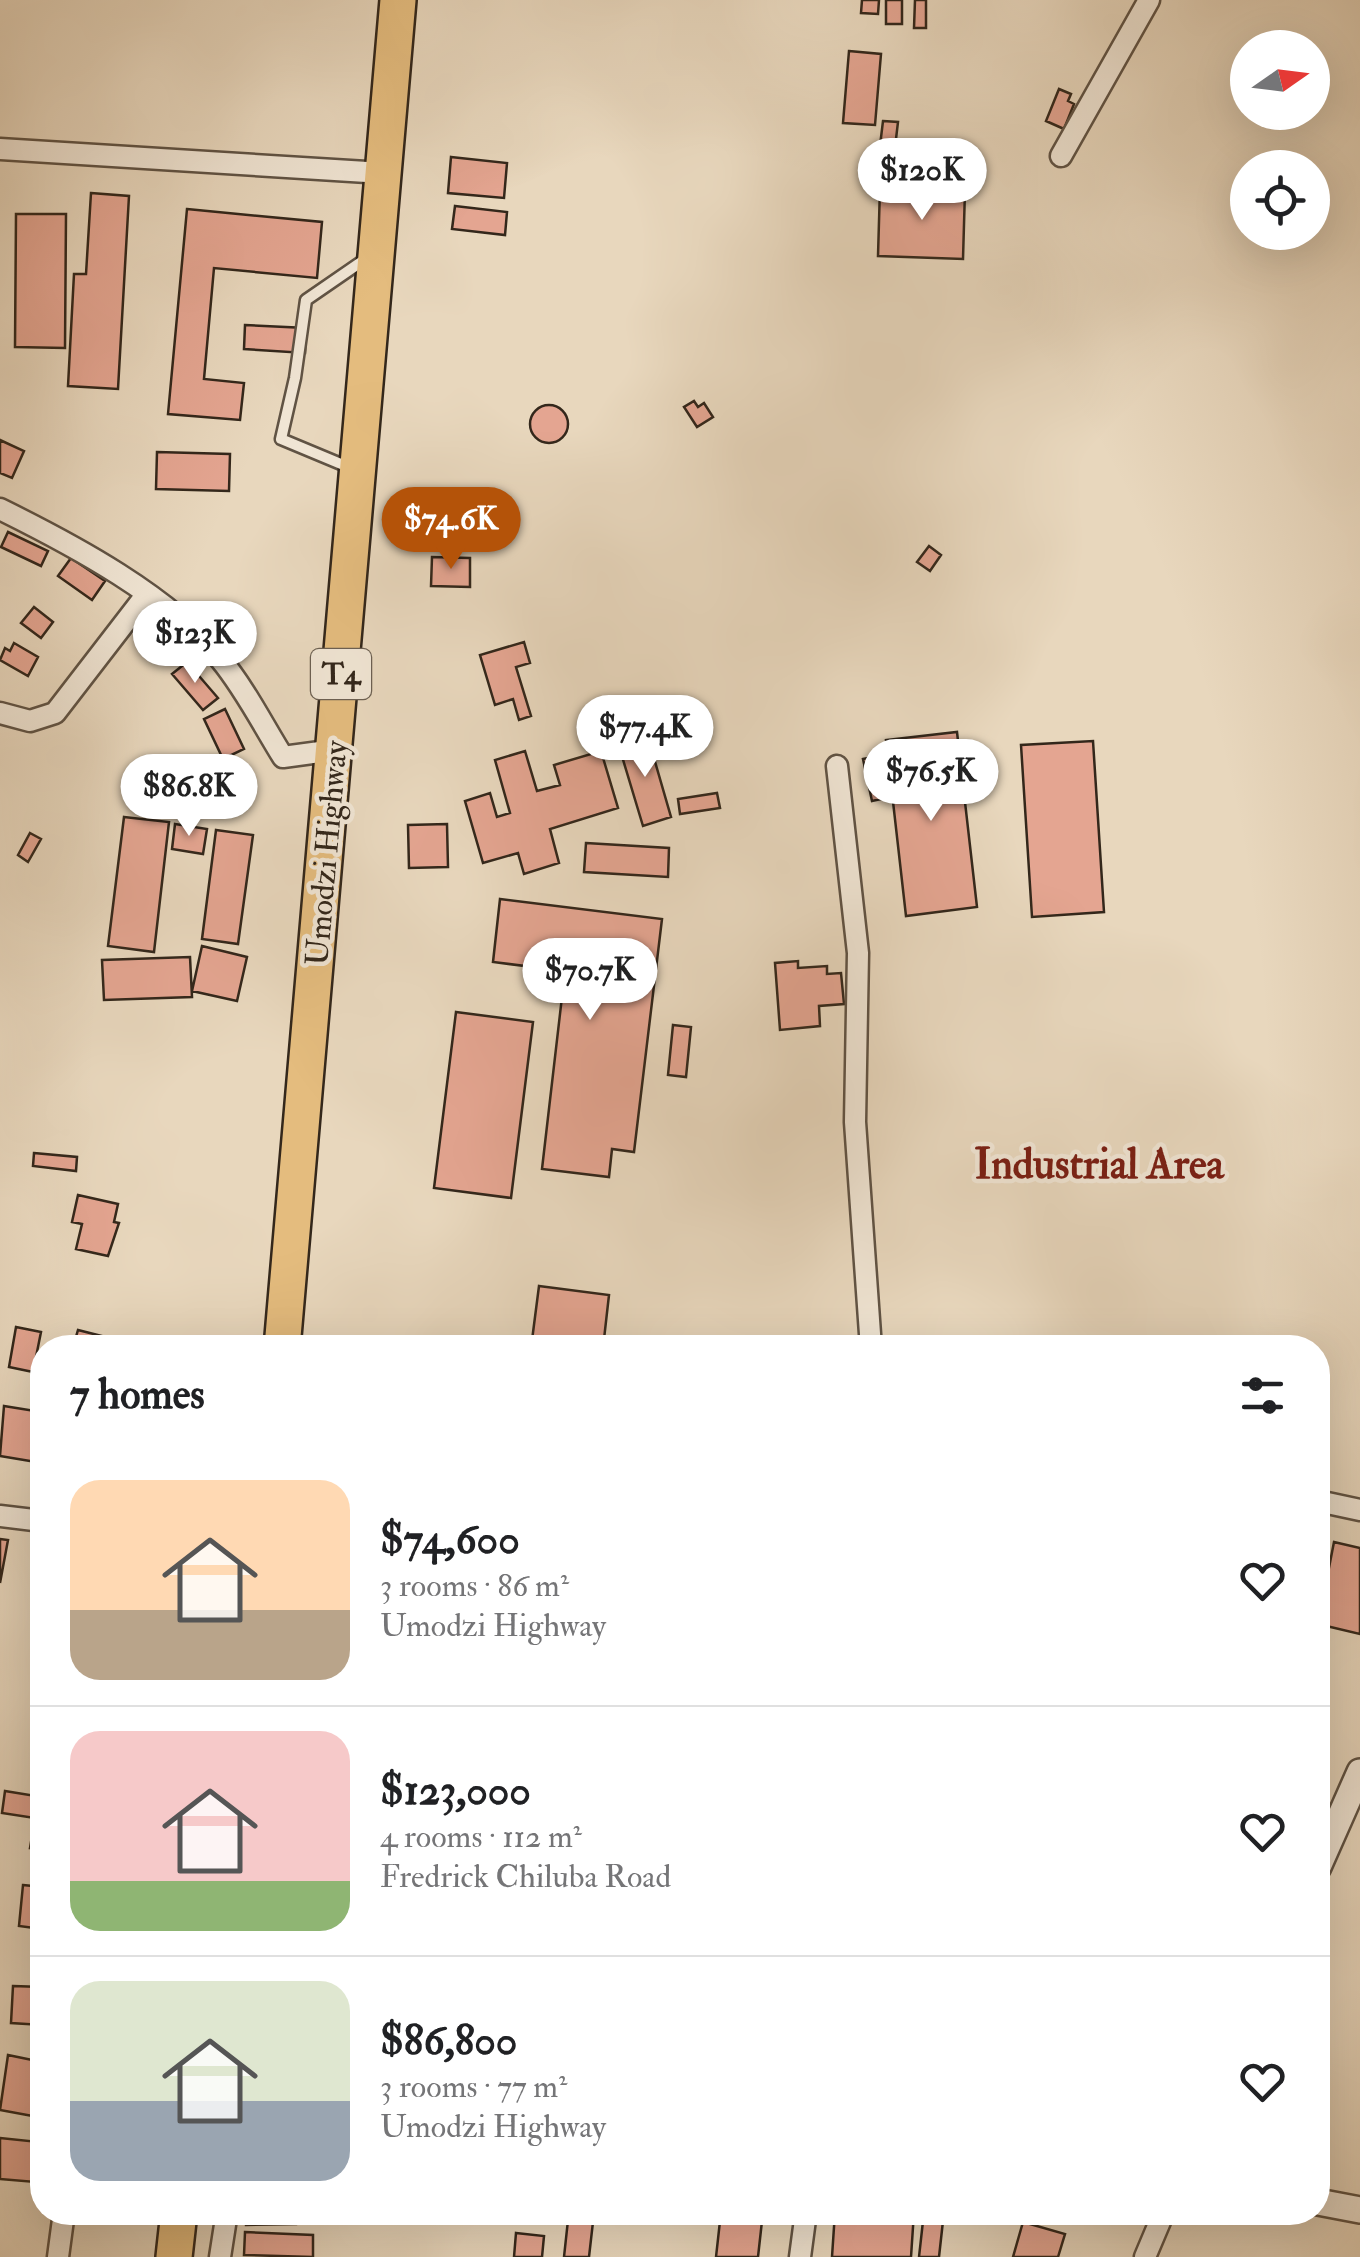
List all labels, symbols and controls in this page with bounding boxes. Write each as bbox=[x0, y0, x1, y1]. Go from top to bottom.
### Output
north arrow bbox=[1230, 30, 1330, 130]
map controls bbox=[1230, 30, 1330, 250]
pin: $120K bbox=[852, 138, 992, 223]
text: $120K bbox=[880, 150, 964, 190]
button: locate bbox=[1230, 150, 1330, 250]
pin: $74.6K bbox=[370, 487, 532, 572]
text: $74.6K bbox=[404, 499, 498, 539]
pin: $123K bbox=[125, 601, 265, 686]
text: $123K bbox=[155, 613, 235, 653]
road number: T4 bbox=[311, 649, 371, 699]
pin: $77.4K bbox=[564, 695, 726, 780]
text: $77.4K bbox=[598, 707, 692, 747]
street label: Umodzi Highway bbox=[297, 738, 357, 967]
pin: $76.5K bbox=[850, 739, 1012, 824]
text: $76.5K bbox=[885, 751, 977, 791]
pin: $86.8K bbox=[108, 754, 270, 839]
text: $86.8K bbox=[143, 766, 235, 806]
pin: $70.7K bbox=[509, 938, 671, 1023]
text: $70.7K bbox=[544, 950, 636, 990]
district label: Industrial Area bbox=[974, 1139, 1226, 1191]
icon: filters bbox=[1235, 1368, 1290, 1423]
text: 7 homes bbox=[70, 1369, 205, 1421]
text: $74,600 bbox=[380, 1514, 520, 1566]
icon: home bbox=[150, 1520, 270, 1640]
icon: heart bbox=[1235, 1553, 1290, 1608]
text: 3 rooms · 86 m² bbox=[380, 1566, 569, 1606]
text: Umodzi Highway bbox=[380, 1606, 606, 1646]
text: $123,000 bbox=[380, 1765, 531, 1817]
icon: home bbox=[150, 1771, 270, 1891]
icon: heart bbox=[1235, 1804, 1290, 1859]
text: 4 rooms · 112 m² bbox=[380, 1817, 582, 1857]
text: Fredrick Chiluba Road bbox=[380, 1857, 671, 1897]
text: $86,800 bbox=[380, 2015, 517, 2067]
icon: home bbox=[150, 2021, 270, 2141]
icon: heart bbox=[1235, 2054, 1290, 2109]
text: 3 rooms · 77 m² bbox=[380, 2067, 567, 2107]
text: Umodzi Highway bbox=[380, 2107, 606, 2147]

